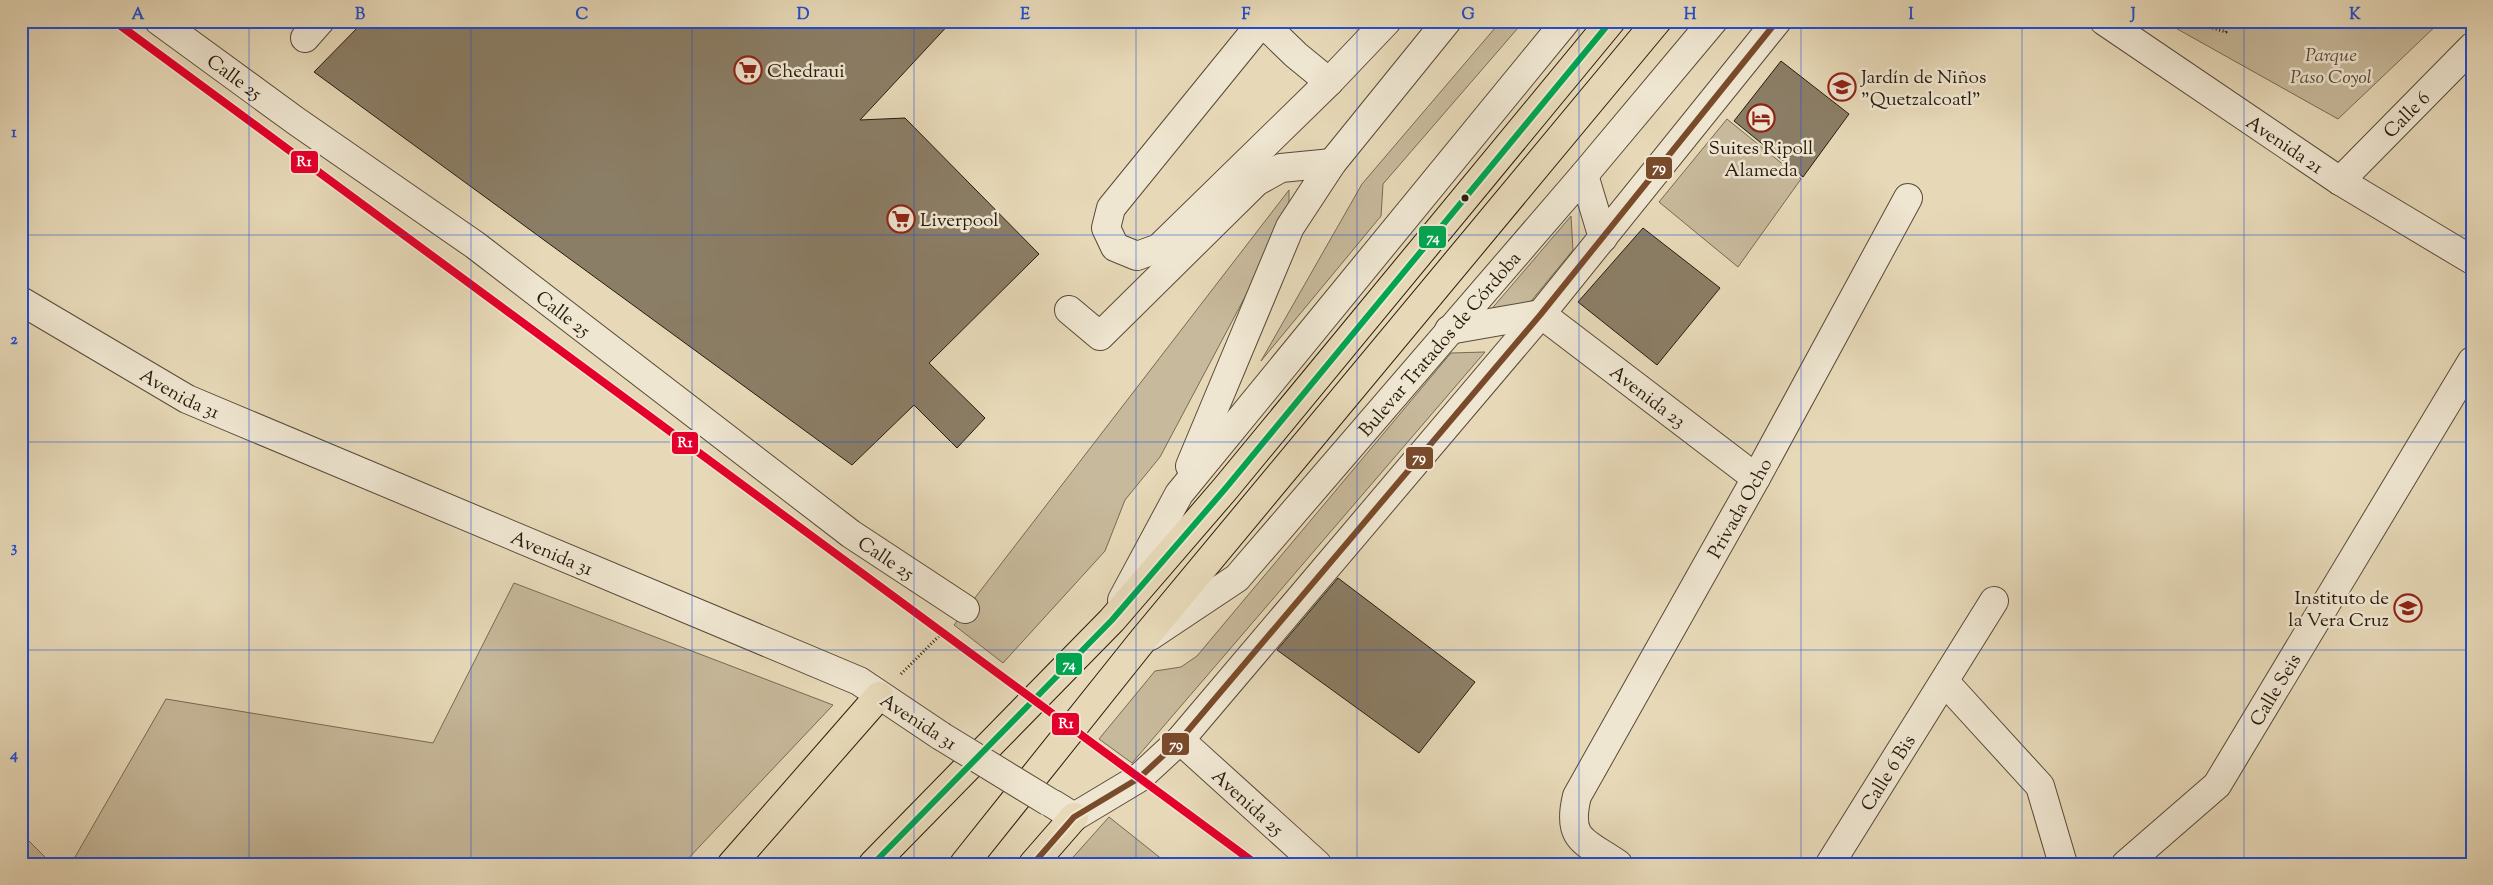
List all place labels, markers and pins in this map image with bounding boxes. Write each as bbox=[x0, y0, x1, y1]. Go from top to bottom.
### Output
supermarket icon: Chedraui bbox=[733, 55, 763, 85]
place label: Chedraui bbox=[767, 59, 845, 86]
place label: Jardín de Niños "Quetzalcoatl" bbox=[1860, 65, 1986, 114]
school or university icon: Jardín de Niños "Quetzalcoatl" bbox=[1827, 72, 1857, 102]
hotel icon: Suites Ripoll Alameda bbox=[1746, 103, 1776, 133]
place label: Suites Ripoll Alameda bbox=[1709, 136, 1813, 185]
unlabelled marker bbox=[1460, 193, 1470, 203]
supermarket icon: Liverpool bbox=[886, 204, 916, 234]
place label: Liverpool bbox=[920, 208, 999, 235]
place label: Instituto de la Vera Cruz bbox=[2288, 586, 2389, 635]
school or university icon: Instituto de la Vera Cruz bbox=[2393, 593, 2423, 623]

